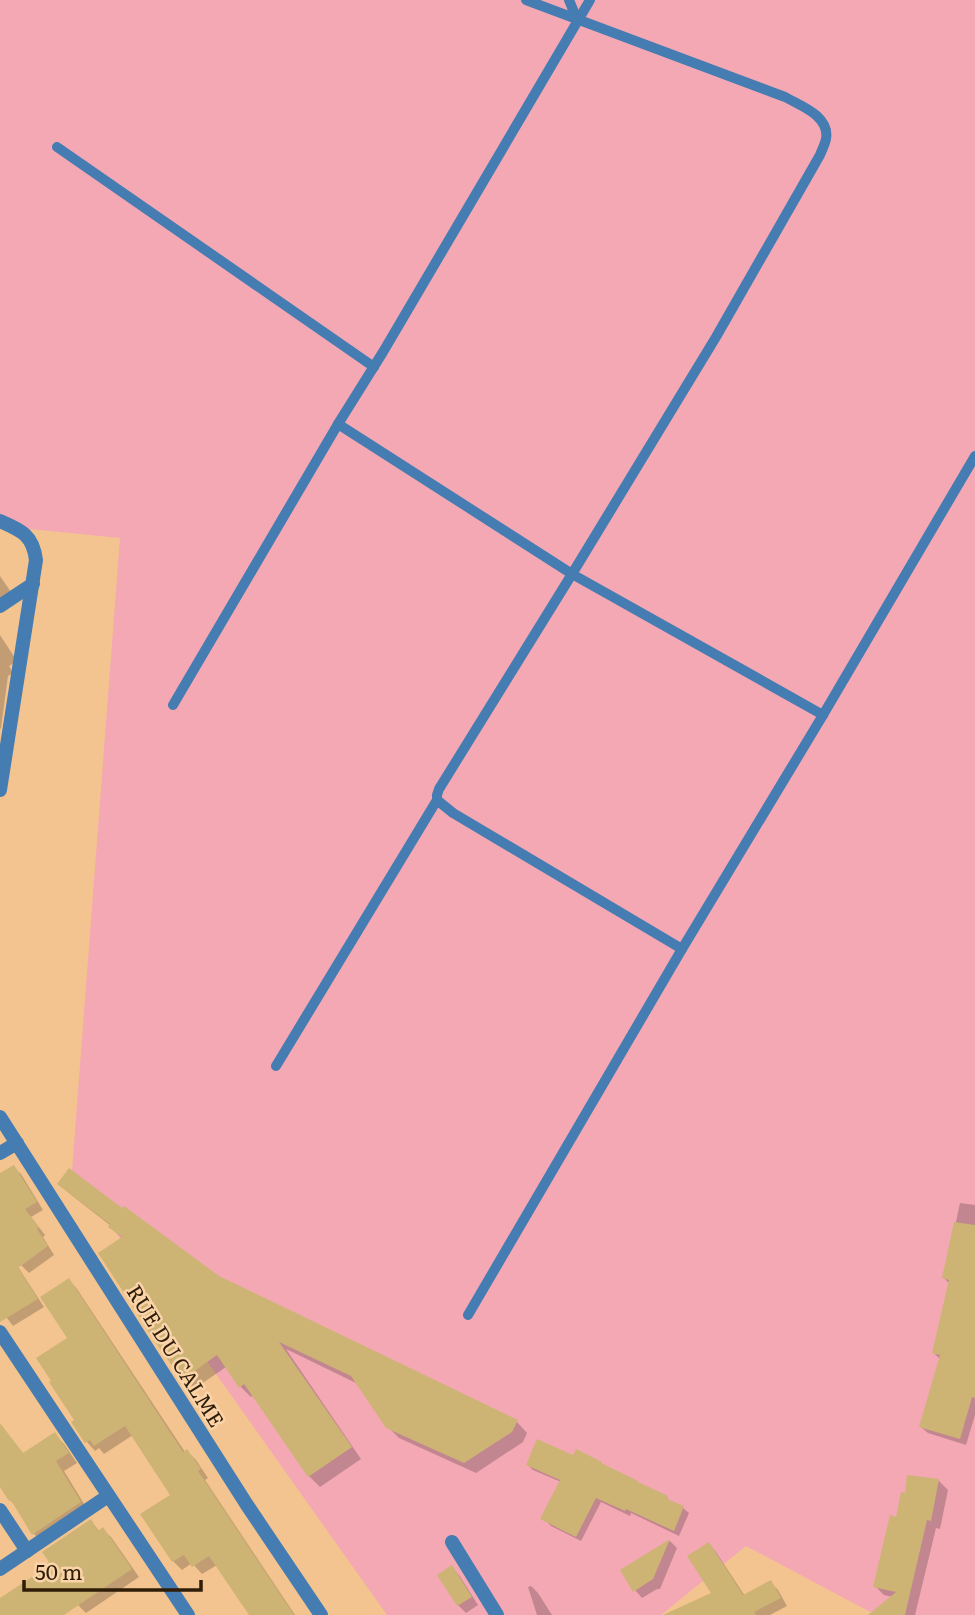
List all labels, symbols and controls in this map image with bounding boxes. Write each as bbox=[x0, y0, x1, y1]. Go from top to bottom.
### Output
street label: RUE DU CALME bbox=[121, 1278, 233, 1432]
scale bar bbox=[24, 1548, 201, 1592]
text: 50 m bbox=[35, 1555, 82, 1586]

